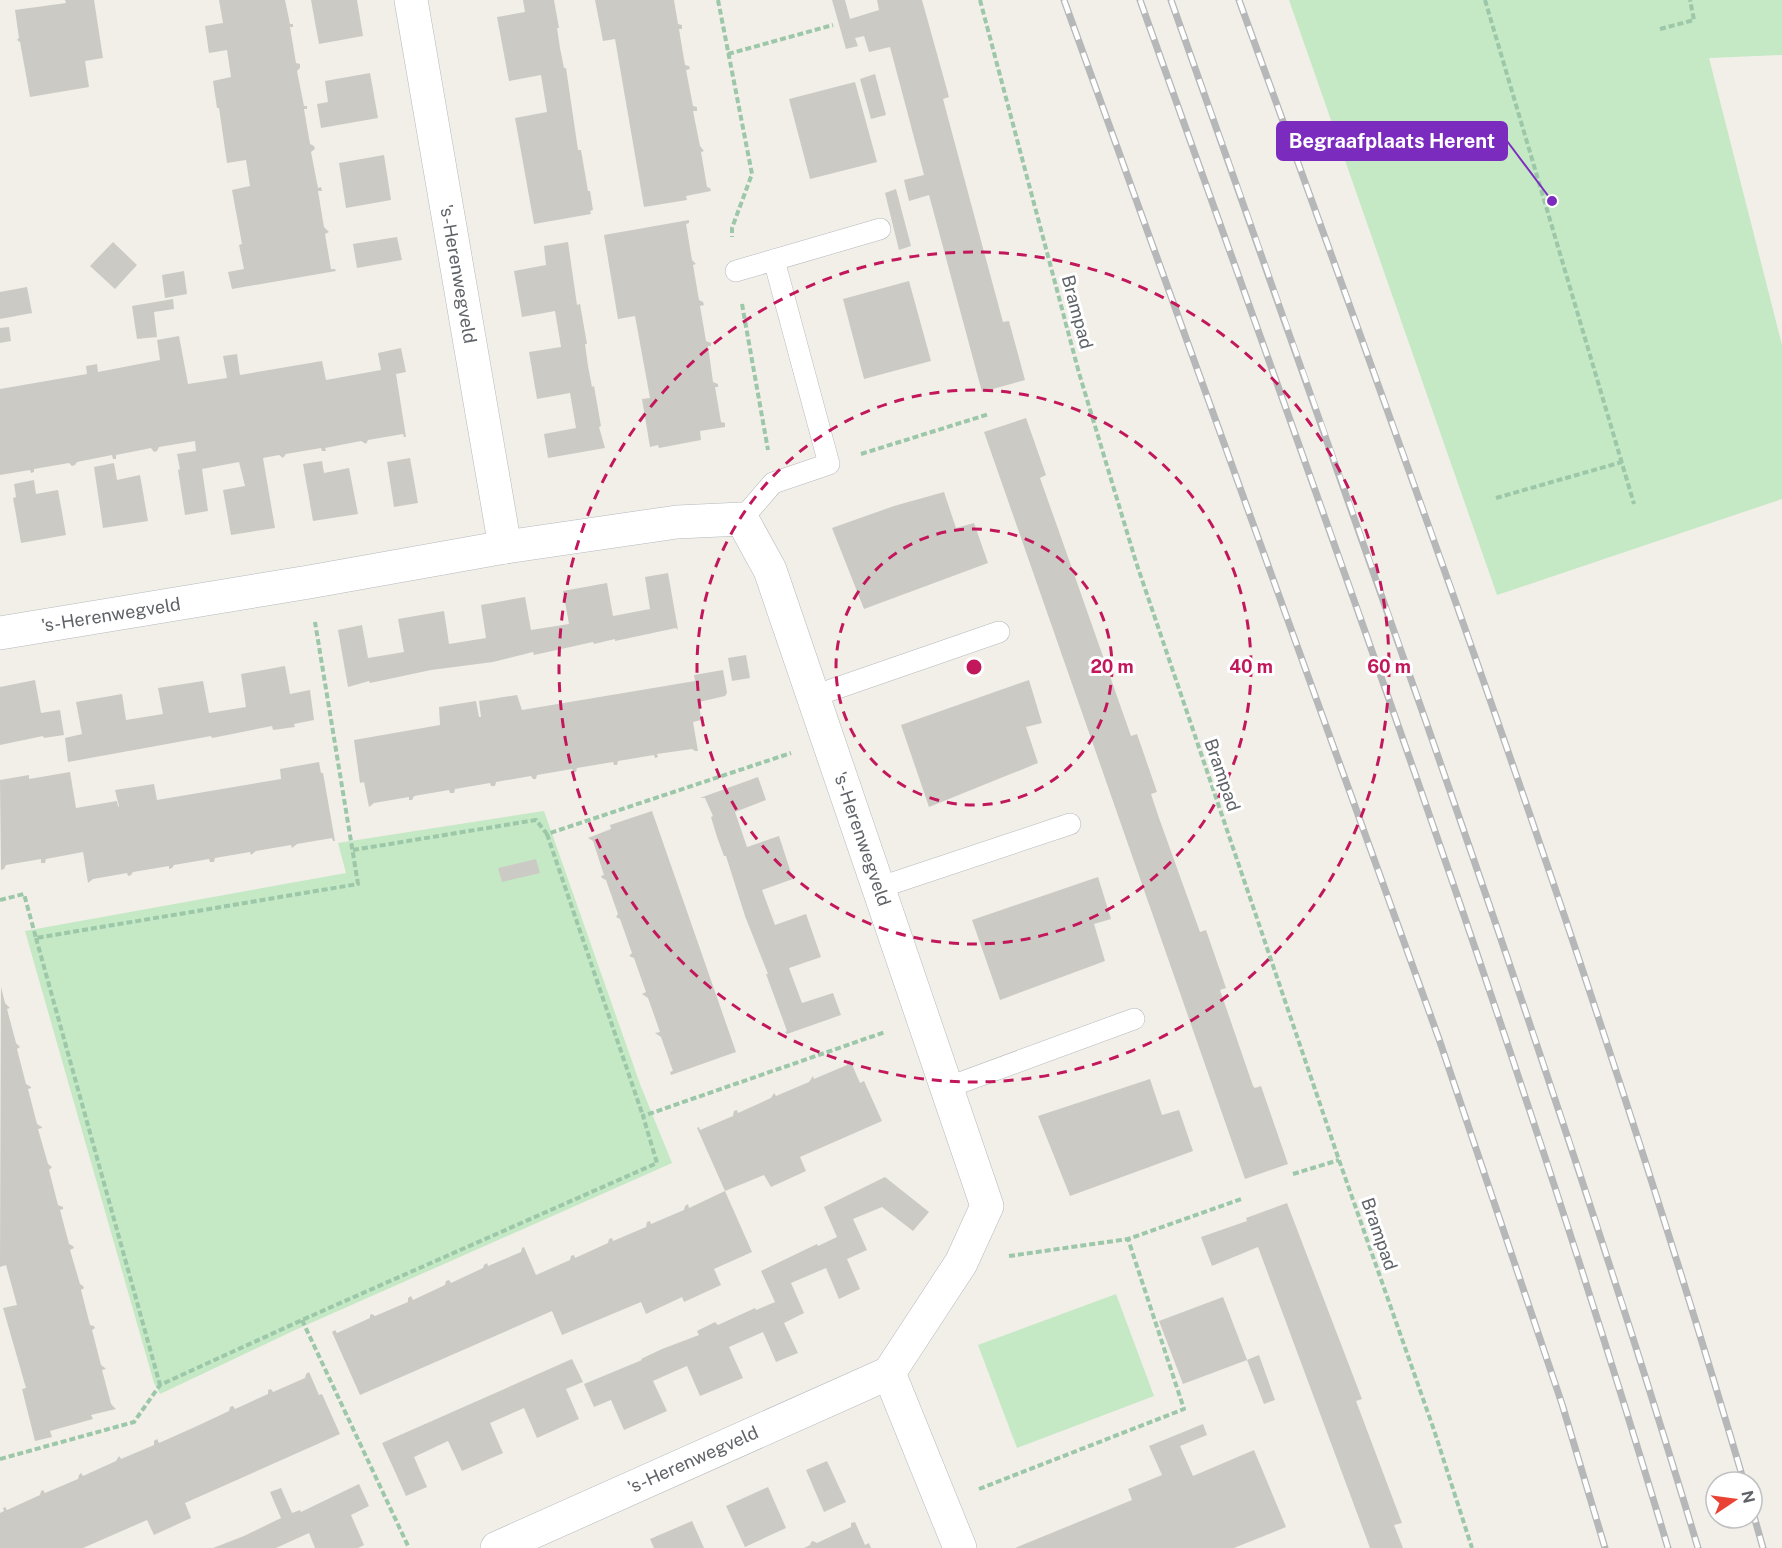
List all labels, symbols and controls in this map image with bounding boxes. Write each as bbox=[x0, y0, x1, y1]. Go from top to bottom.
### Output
callout: Begraafplaats Herent bbox=[1277, 122, 1507, 160]
text: Begraafplaats Herent bbox=[1289, 129, 1495, 153]
street label: 's-Herenwegveld bbox=[436, 203, 481, 345]
street label: Brampad bbox=[1058, 273, 1097, 351]
street label: 's-Herenwegveld bbox=[40, 593, 182, 636]
text: 20 m bbox=[1090, 656, 1134, 677]
text: 40 m bbox=[1229, 656, 1273, 677]
text: 60 m bbox=[1367, 656, 1411, 677]
centre of rings bbox=[964, 657, 984, 677]
street label: Brampad bbox=[1200, 736, 1245, 814]
street label: 's-Herenwegveld bbox=[830, 769, 895, 909]
street label: Brampad bbox=[1357, 1195, 1402, 1273]
street label: 's-Herenwegveld bbox=[624, 1421, 761, 1498]
north arrow bbox=[1704, 1470, 1764, 1530]
text: N bbox=[1737, 1489, 1759, 1505]

